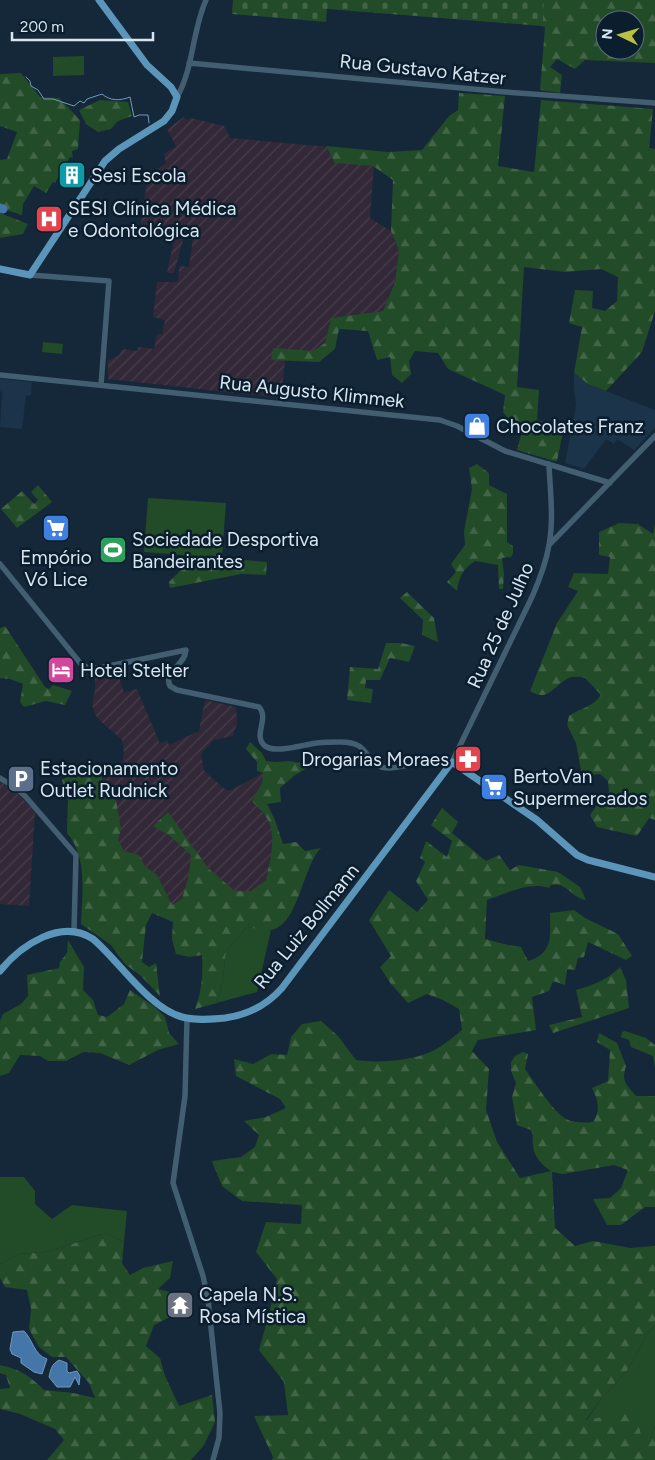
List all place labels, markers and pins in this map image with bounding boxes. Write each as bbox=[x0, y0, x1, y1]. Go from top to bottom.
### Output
building icon: Sesi Escola bbox=[57, 160, 87, 190]
place label: Sesi Escola bbox=[91, 164, 186, 187]
place label: SESI Clínica Médica e Odontológica bbox=[68, 197, 236, 242]
hospital icon: SESI Clínica Médica e Odontológica bbox=[34, 204, 64, 234]
shop icon: Chocolates Franz bbox=[462, 411, 492, 441]
place label: Chocolates Franz bbox=[496, 415, 644, 438]
supermarket icon: Empório Vó Lice bbox=[41, 513, 71, 543]
place label: Sociedade Desportiva Bandeirantes bbox=[132, 528, 319, 573]
sports icon: Sociedade Desportiva Bandeirantes bbox=[98, 535, 128, 565]
place label: Empório Vó Lice bbox=[20, 546, 92, 591]
hotel icon: Hotel Stelter bbox=[46, 655, 76, 685]
place label: Hotel Stelter bbox=[80, 659, 190, 682]
pharmacy icon: Drogarias Moraes bbox=[453, 744, 483, 774]
place label: Drogarias Moraes bbox=[301, 748, 449, 771]
place label: Estacionamento Outlet Rudnick bbox=[40, 757, 178, 802]
parking icon: Estacionamento Outlet Rudnick bbox=[6, 764, 36, 794]
place label: BertoVan Supermercados bbox=[513, 765, 647, 810]
supermarket icon: BertoVan Supermercados bbox=[479, 772, 509, 802]
place label: Capela N.S. Rosa Mística bbox=[199, 1283, 306, 1328]
temple icon: Capela N.S. Rosa Mística bbox=[165, 1290, 195, 1320]

